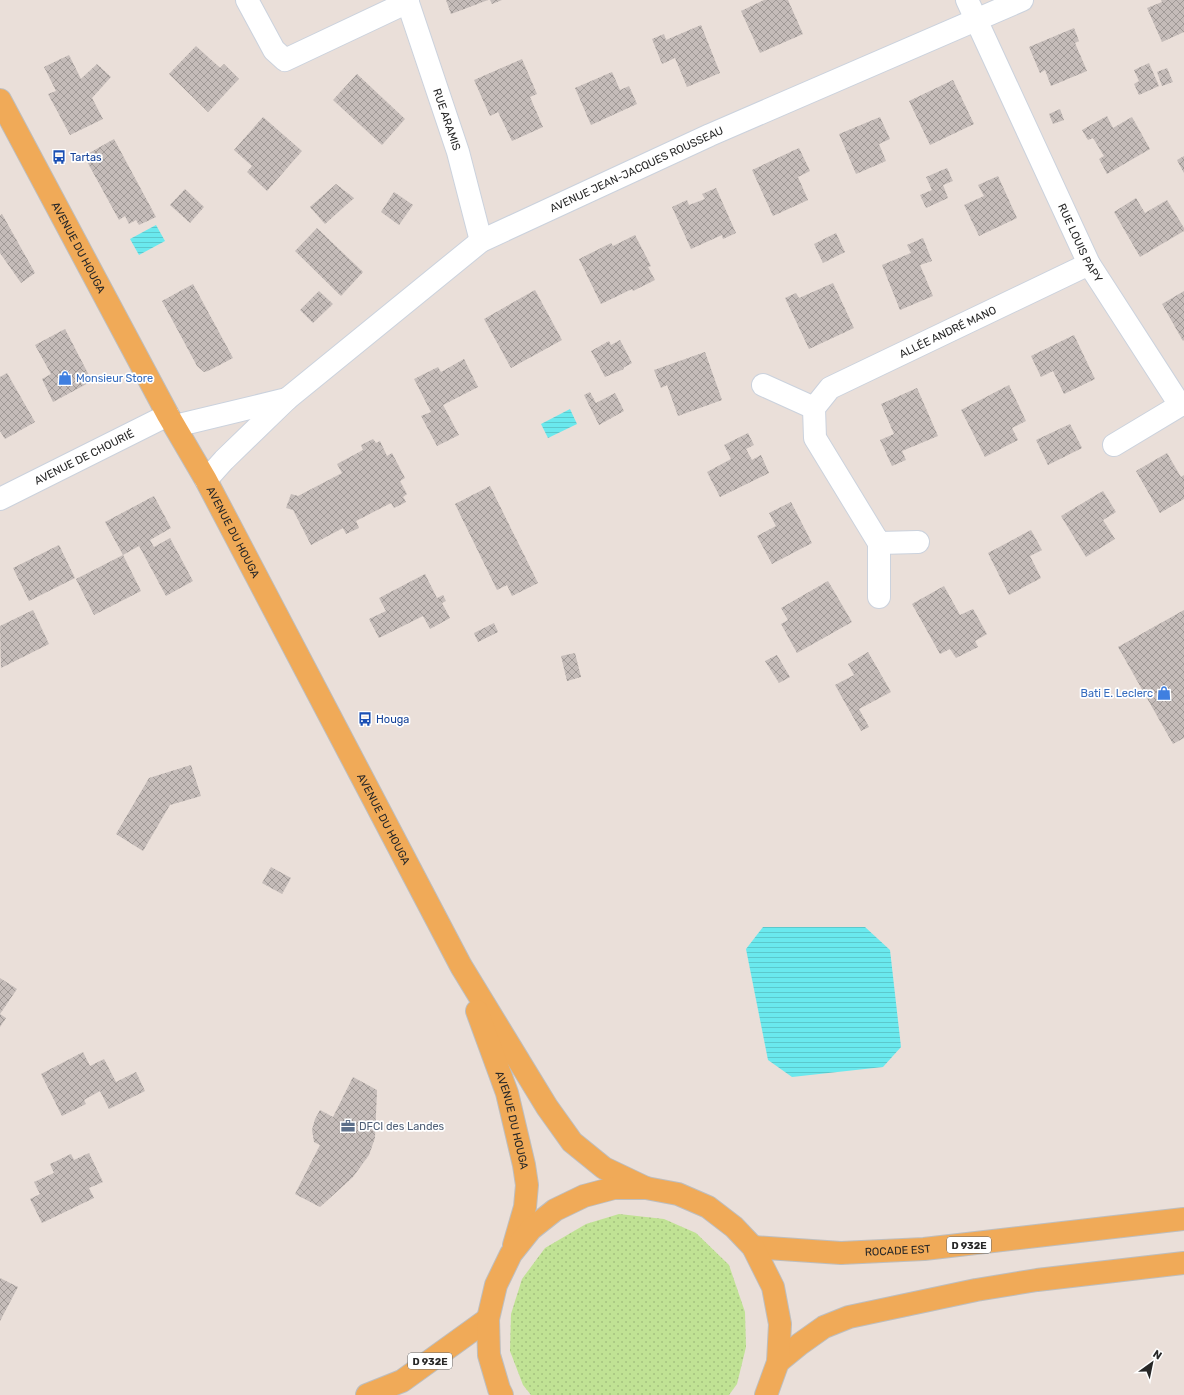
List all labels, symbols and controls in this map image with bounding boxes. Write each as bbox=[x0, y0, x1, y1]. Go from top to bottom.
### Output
street label: RUE ARAMIS bbox=[430, 87, 463, 152]
street label: AVENUE JEAN-JACQUES ROUSSEAU bbox=[548, 124, 725, 215]
bus stop icon: Tartas bbox=[51, 149, 67, 165]
place label: Tartas bbox=[70, 151, 102, 164]
street label: AVENUE DU HOUGA bbox=[49, 200, 108, 296]
street label: RUE LOUIS PAPY bbox=[1055, 202, 1105, 285]
street label: ALLÉE ANDRÉ MANO bbox=[897, 303, 998, 361]
shop icon: Monsieur Store bbox=[57, 370, 73, 386]
place label: Monsieur Store bbox=[76, 372, 153, 385]
street label: AVENUE DE CHOURIÉ bbox=[32, 427, 137, 488]
street label: AVENUE DU HOUGA bbox=[204, 484, 262, 581]
shop icon: Bati E. Leclerc bbox=[1156, 685, 1172, 701]
place label: Bati E. Leclerc bbox=[1081, 687, 1153, 700]
bus stop icon: Houga bbox=[357, 711, 373, 727]
place label: Houga bbox=[376, 713, 409, 726]
street label: AVENUE DU HOUGA bbox=[354, 771, 413, 868]
street label: AVENUE DU HOUGA bbox=[493, 1069, 531, 1171]
office icon: DFCI des Landes bbox=[340, 1118, 356, 1134]
place label: DFCI des Landes bbox=[359, 1120, 445, 1133]
road number: D 932E bbox=[947, 1237, 991, 1253]
street label: ROCADE EST bbox=[864, 1242, 932, 1259]
north arrow bbox=[1132, 1343, 1172, 1383]
text: N bbox=[1150, 1347, 1164, 1363]
road number: D 932E bbox=[408, 1353, 452, 1369]

